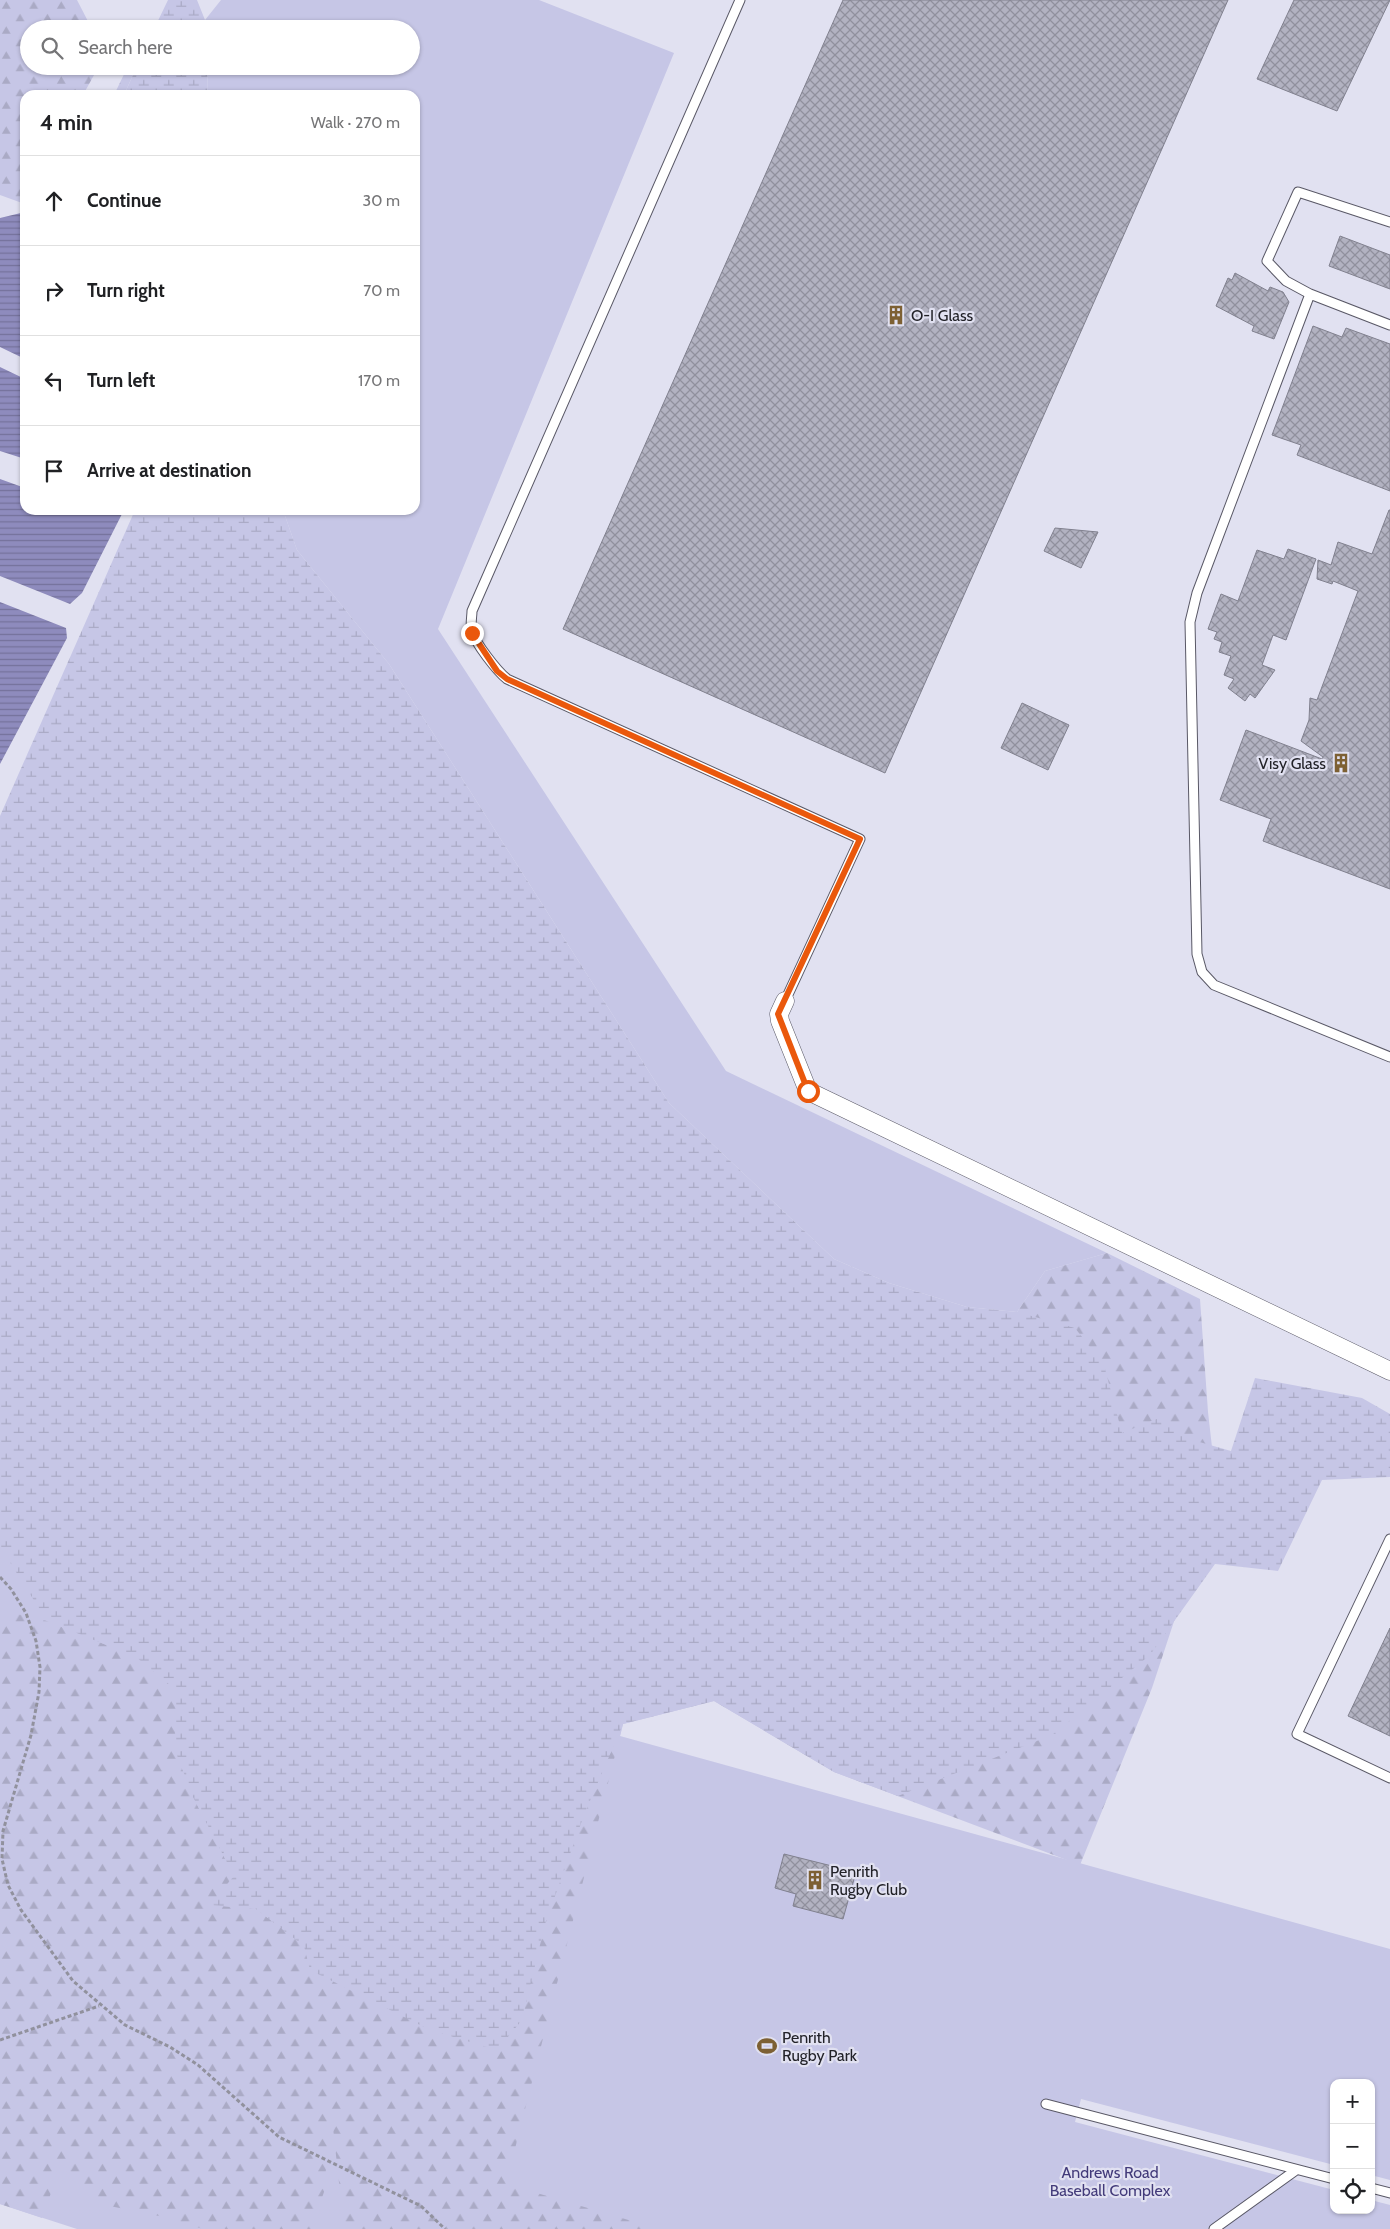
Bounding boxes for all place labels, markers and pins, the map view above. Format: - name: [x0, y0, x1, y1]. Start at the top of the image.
- building icon: O-I Glass: [885, 304, 907, 326]
- place label: O-I Glass: [911, 306, 974, 325]
- building icon: Visy Glass: [1330, 752, 1352, 774]
- place label: Visy Glass: [1258, 754, 1326, 773]
- place label: Penrith Rugby Club: [830, 1862, 907, 1899]
- building icon: Penrith Rugby Club: [804, 1869, 826, 1891]
- place label: Penrith Rugby Park: [782, 2028, 858, 2065]
- sports icon: Penrith Rugby Park: [756, 2035, 778, 2057]

